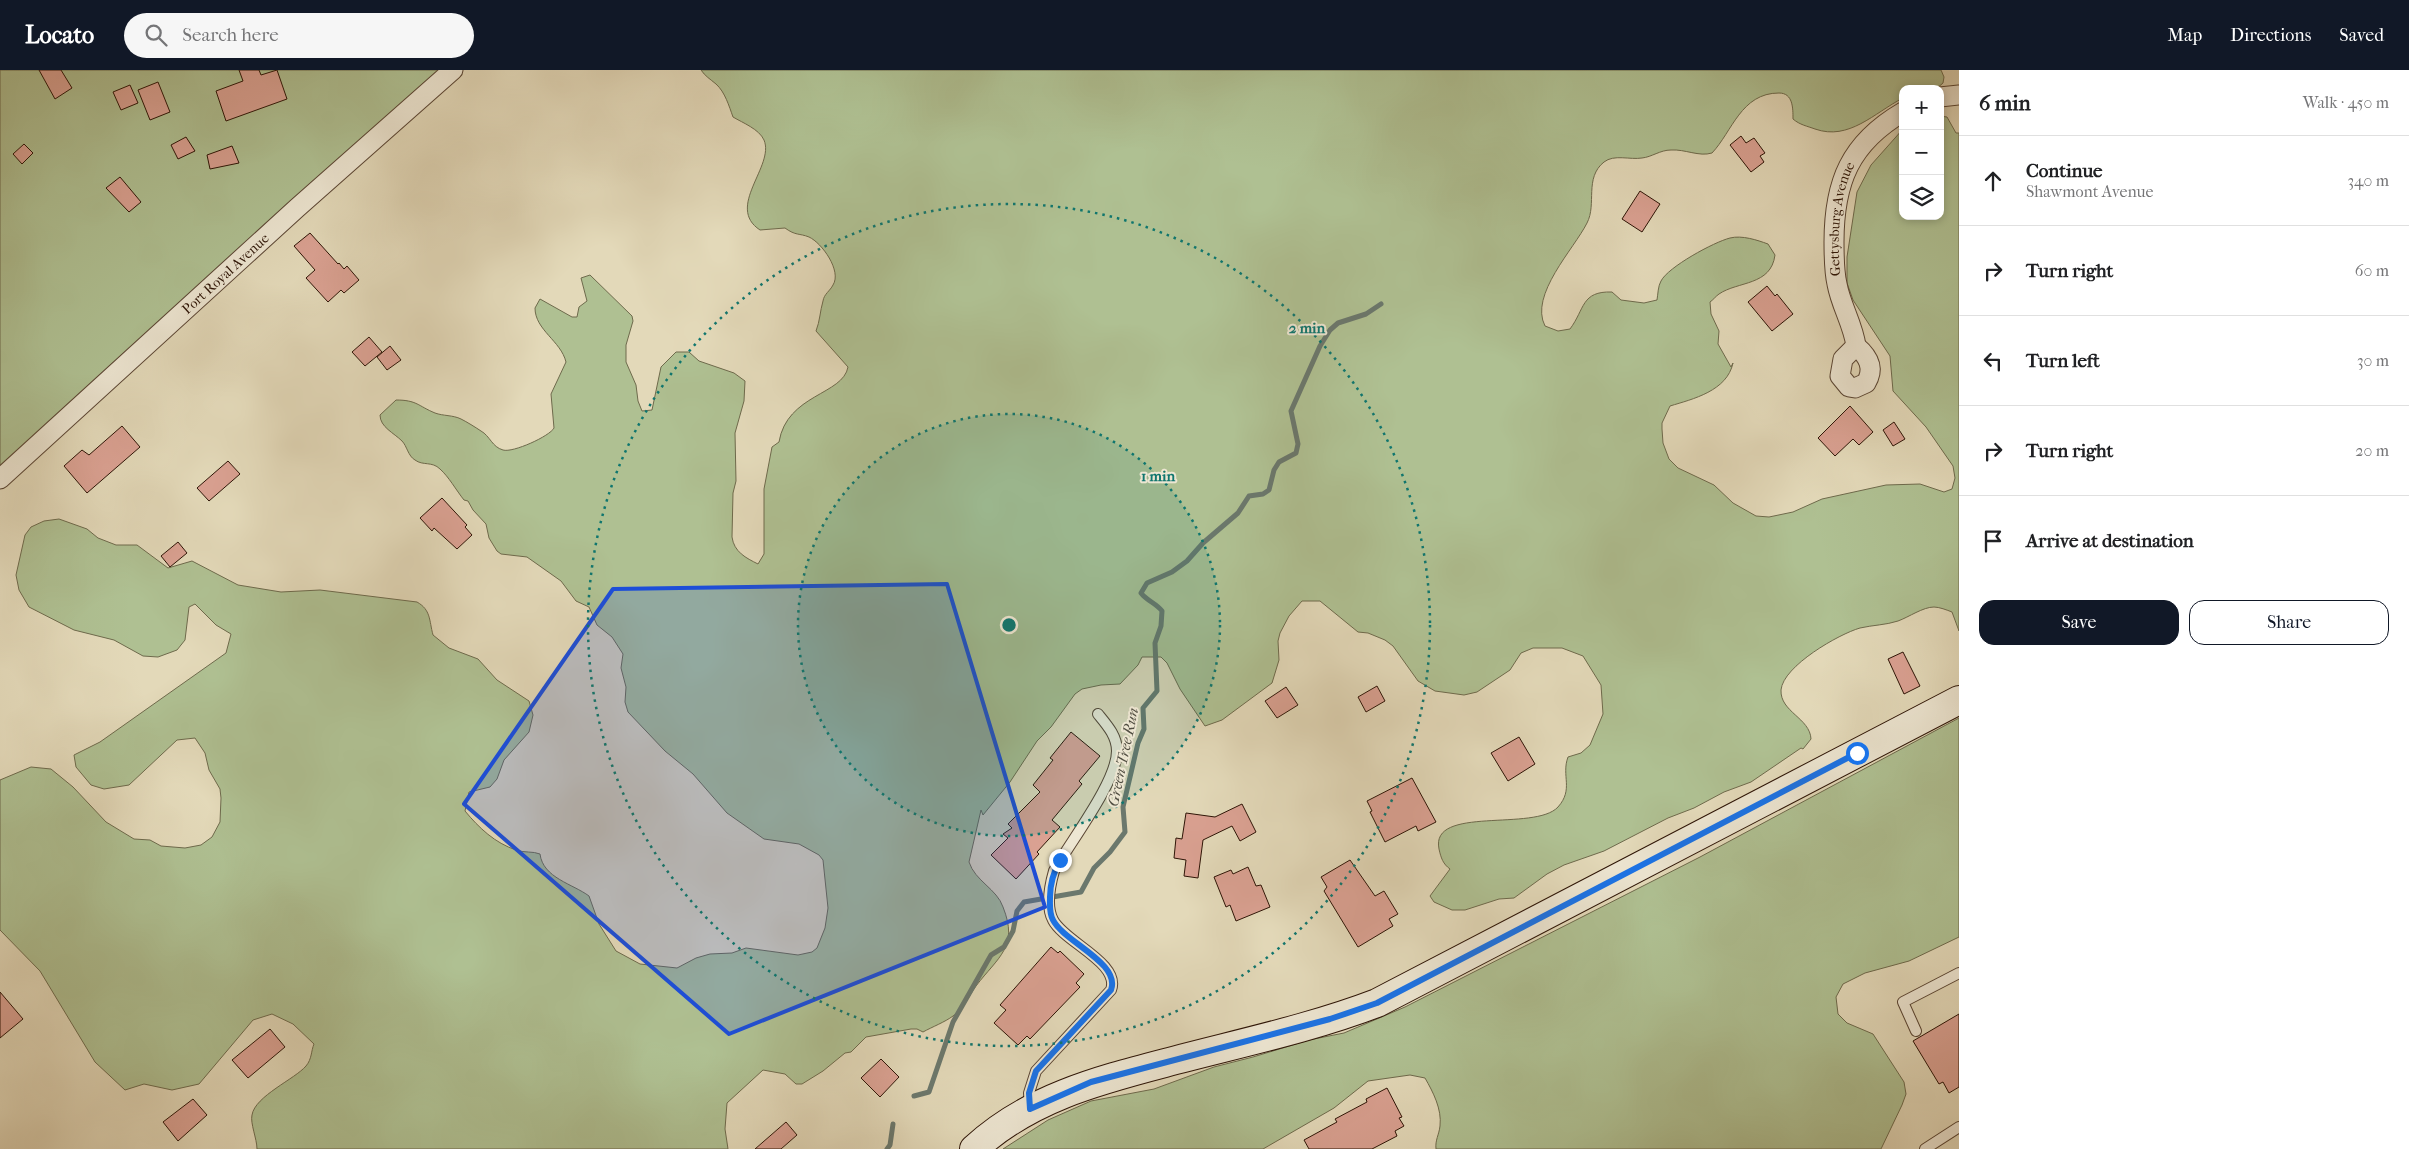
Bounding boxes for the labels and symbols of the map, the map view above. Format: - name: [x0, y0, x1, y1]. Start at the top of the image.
- street label: Gettysburg Avenue: [1826, 159, 1859, 277]
- street label: Port Royal Avenue: [179, 230, 273, 318]
- text: 2 min: [1289, 319, 1326, 337]
- text: 1 min: [1141, 467, 1175, 485]
- centre of rings: [1000, 616, 1018, 634]
- water label: Green Tree Run: [1104, 706, 1142, 808]
- route start: [1846, 742, 1869, 765]
- route end: [1049, 849, 1072, 872]

